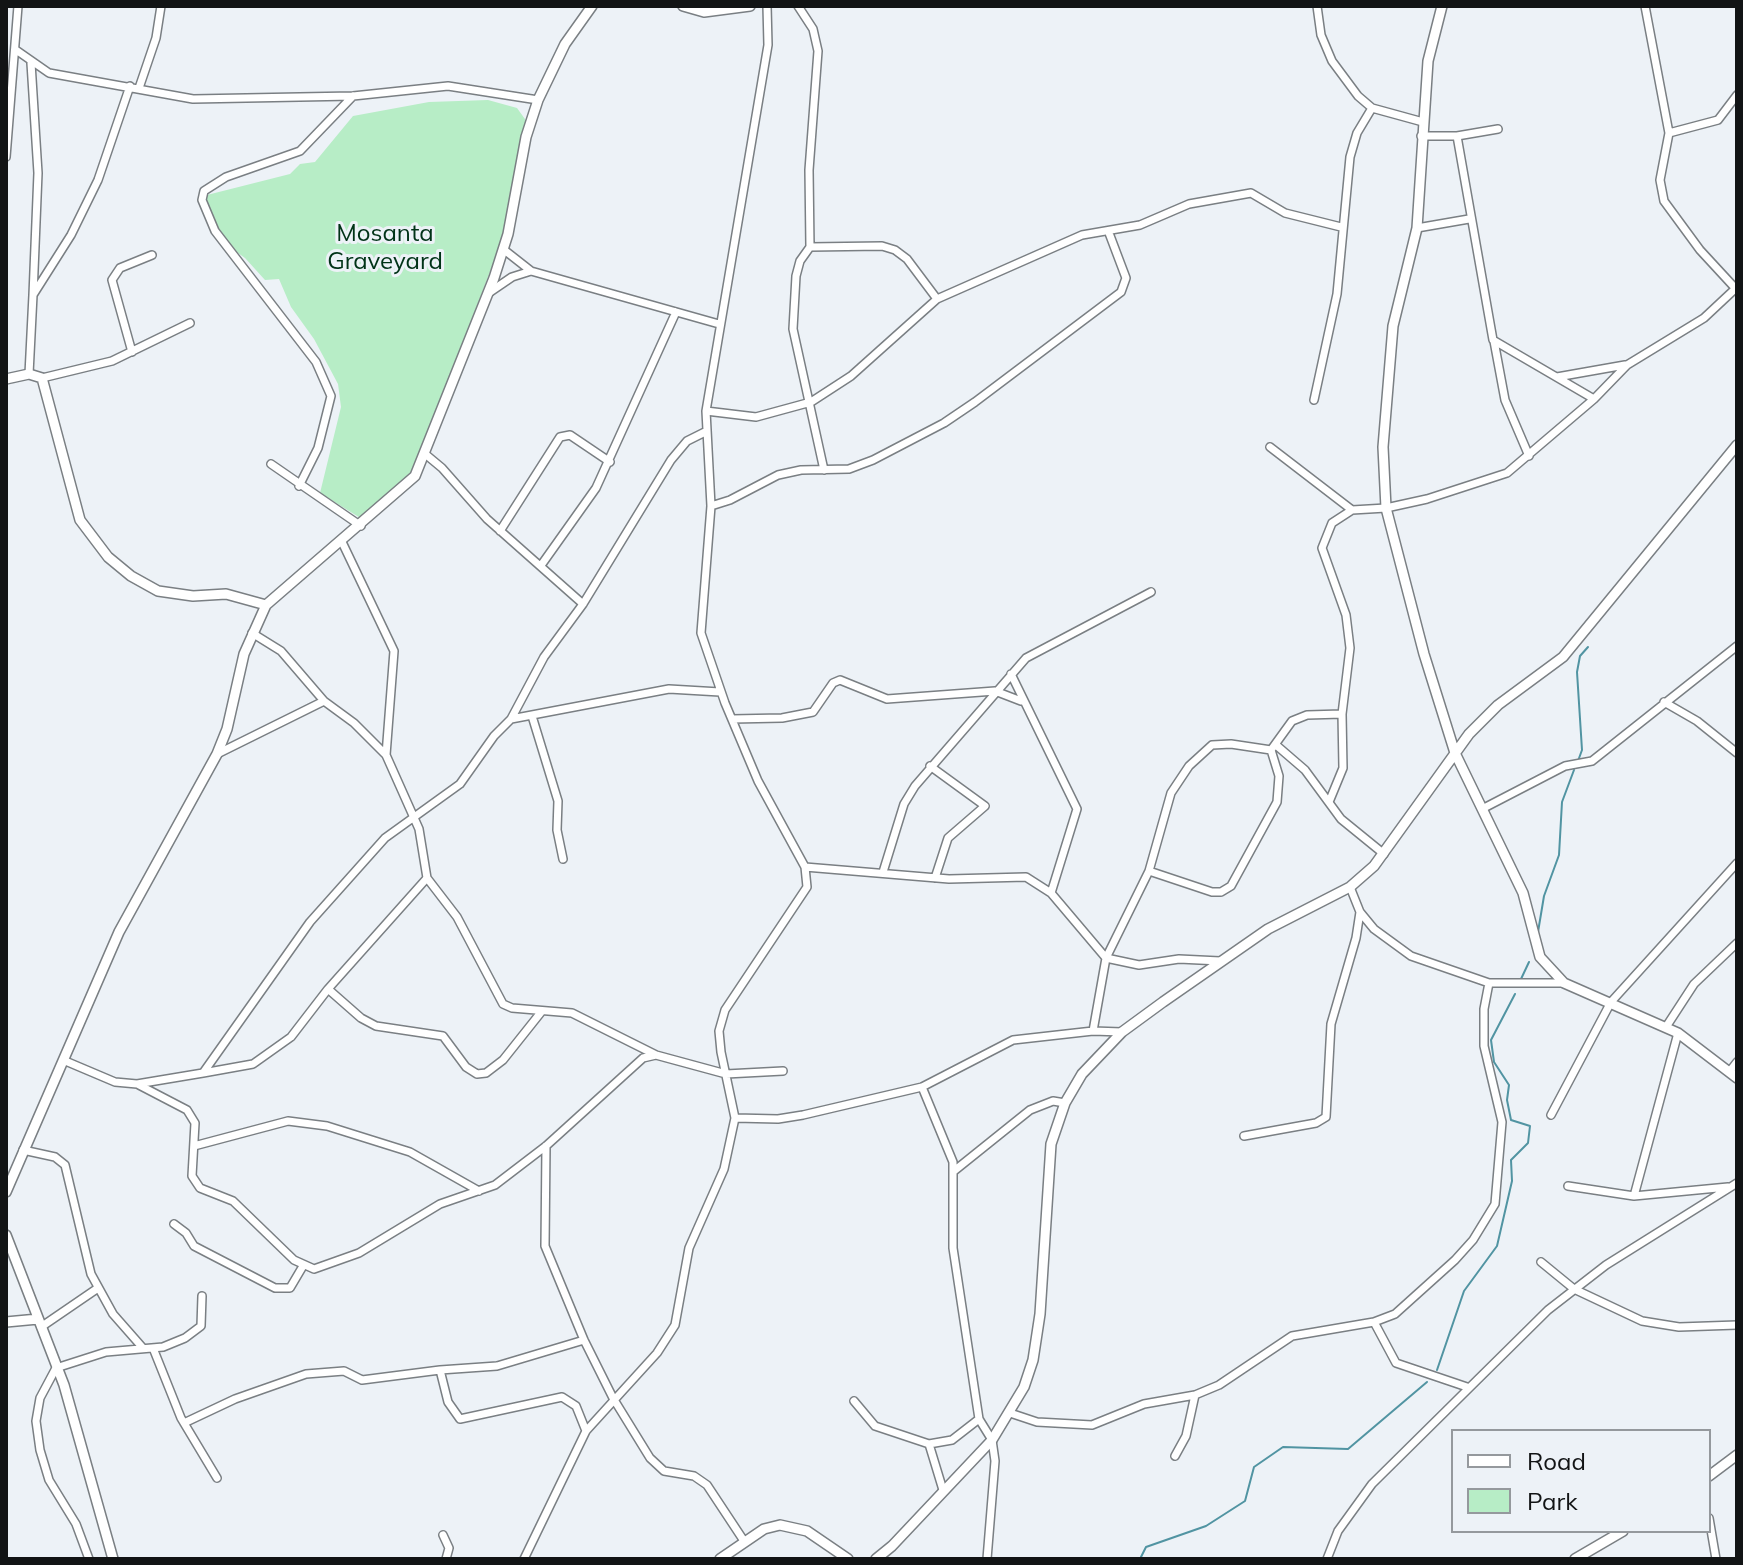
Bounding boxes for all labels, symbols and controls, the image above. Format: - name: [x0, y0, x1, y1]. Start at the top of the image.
- park label: Mosanta Graveyard: [327, 220, 443, 276]
- legend: [1451, 1429, 1711, 1533]
- text: Road: [1527, 1446, 1586, 1476]
- text: Park: [1527, 1486, 1578, 1516]

